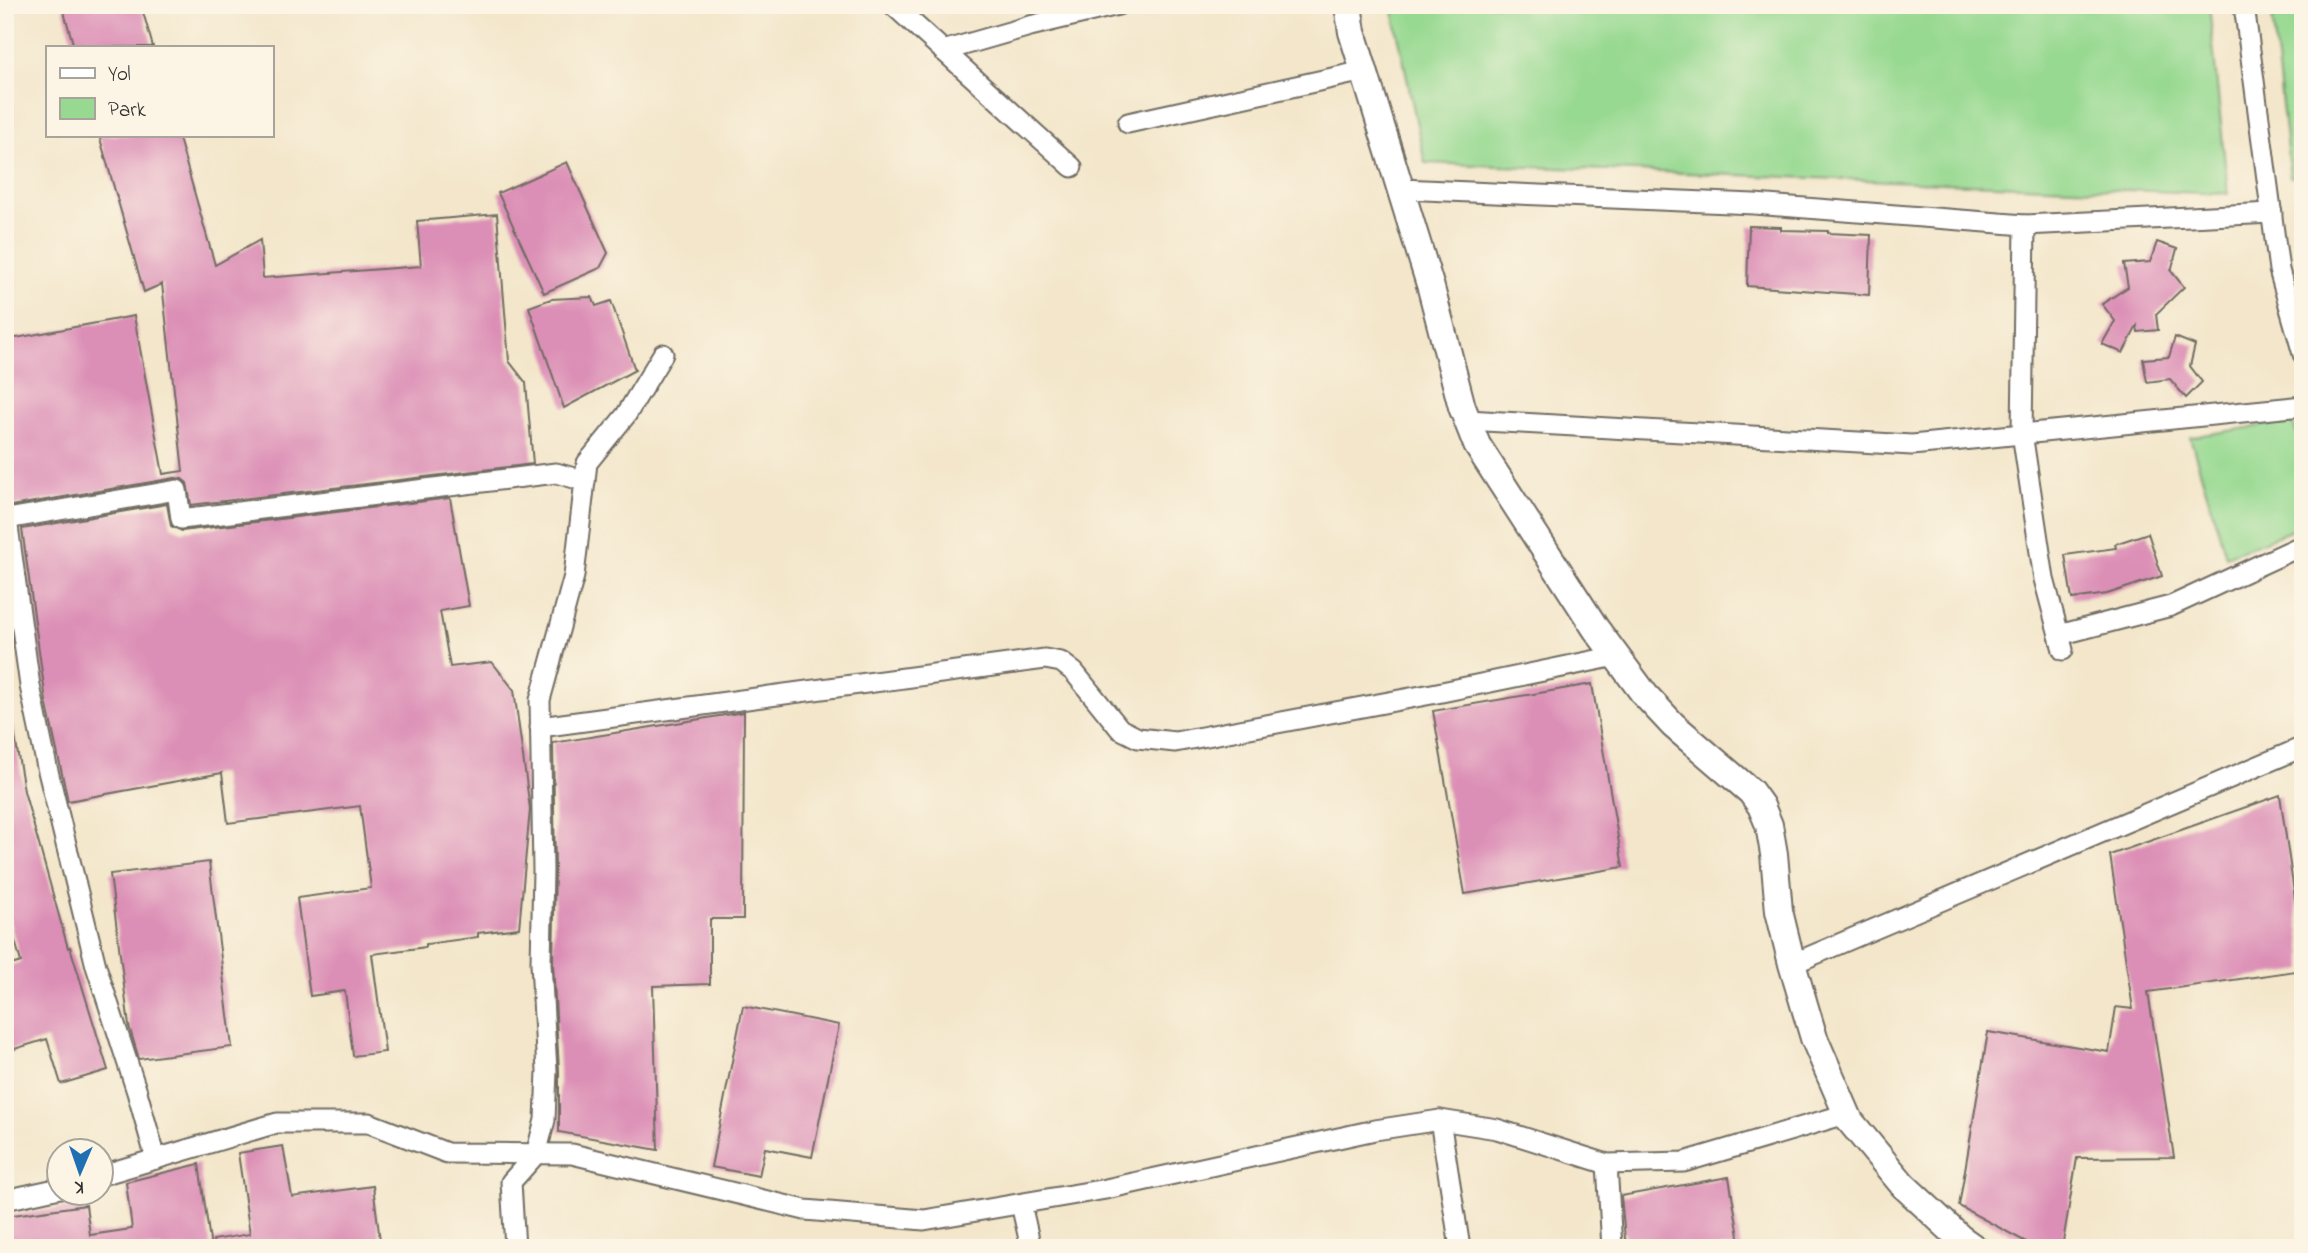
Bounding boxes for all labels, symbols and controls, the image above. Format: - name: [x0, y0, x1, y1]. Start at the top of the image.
- legend: [46, 46, 273, 136]
- text: Yol: [108, 60, 131, 90]
- text: Park: [108, 96, 147, 126]
- north arrow: [46, 1138, 116, 1208]
- text: K: [74, 1173, 85, 1200]

